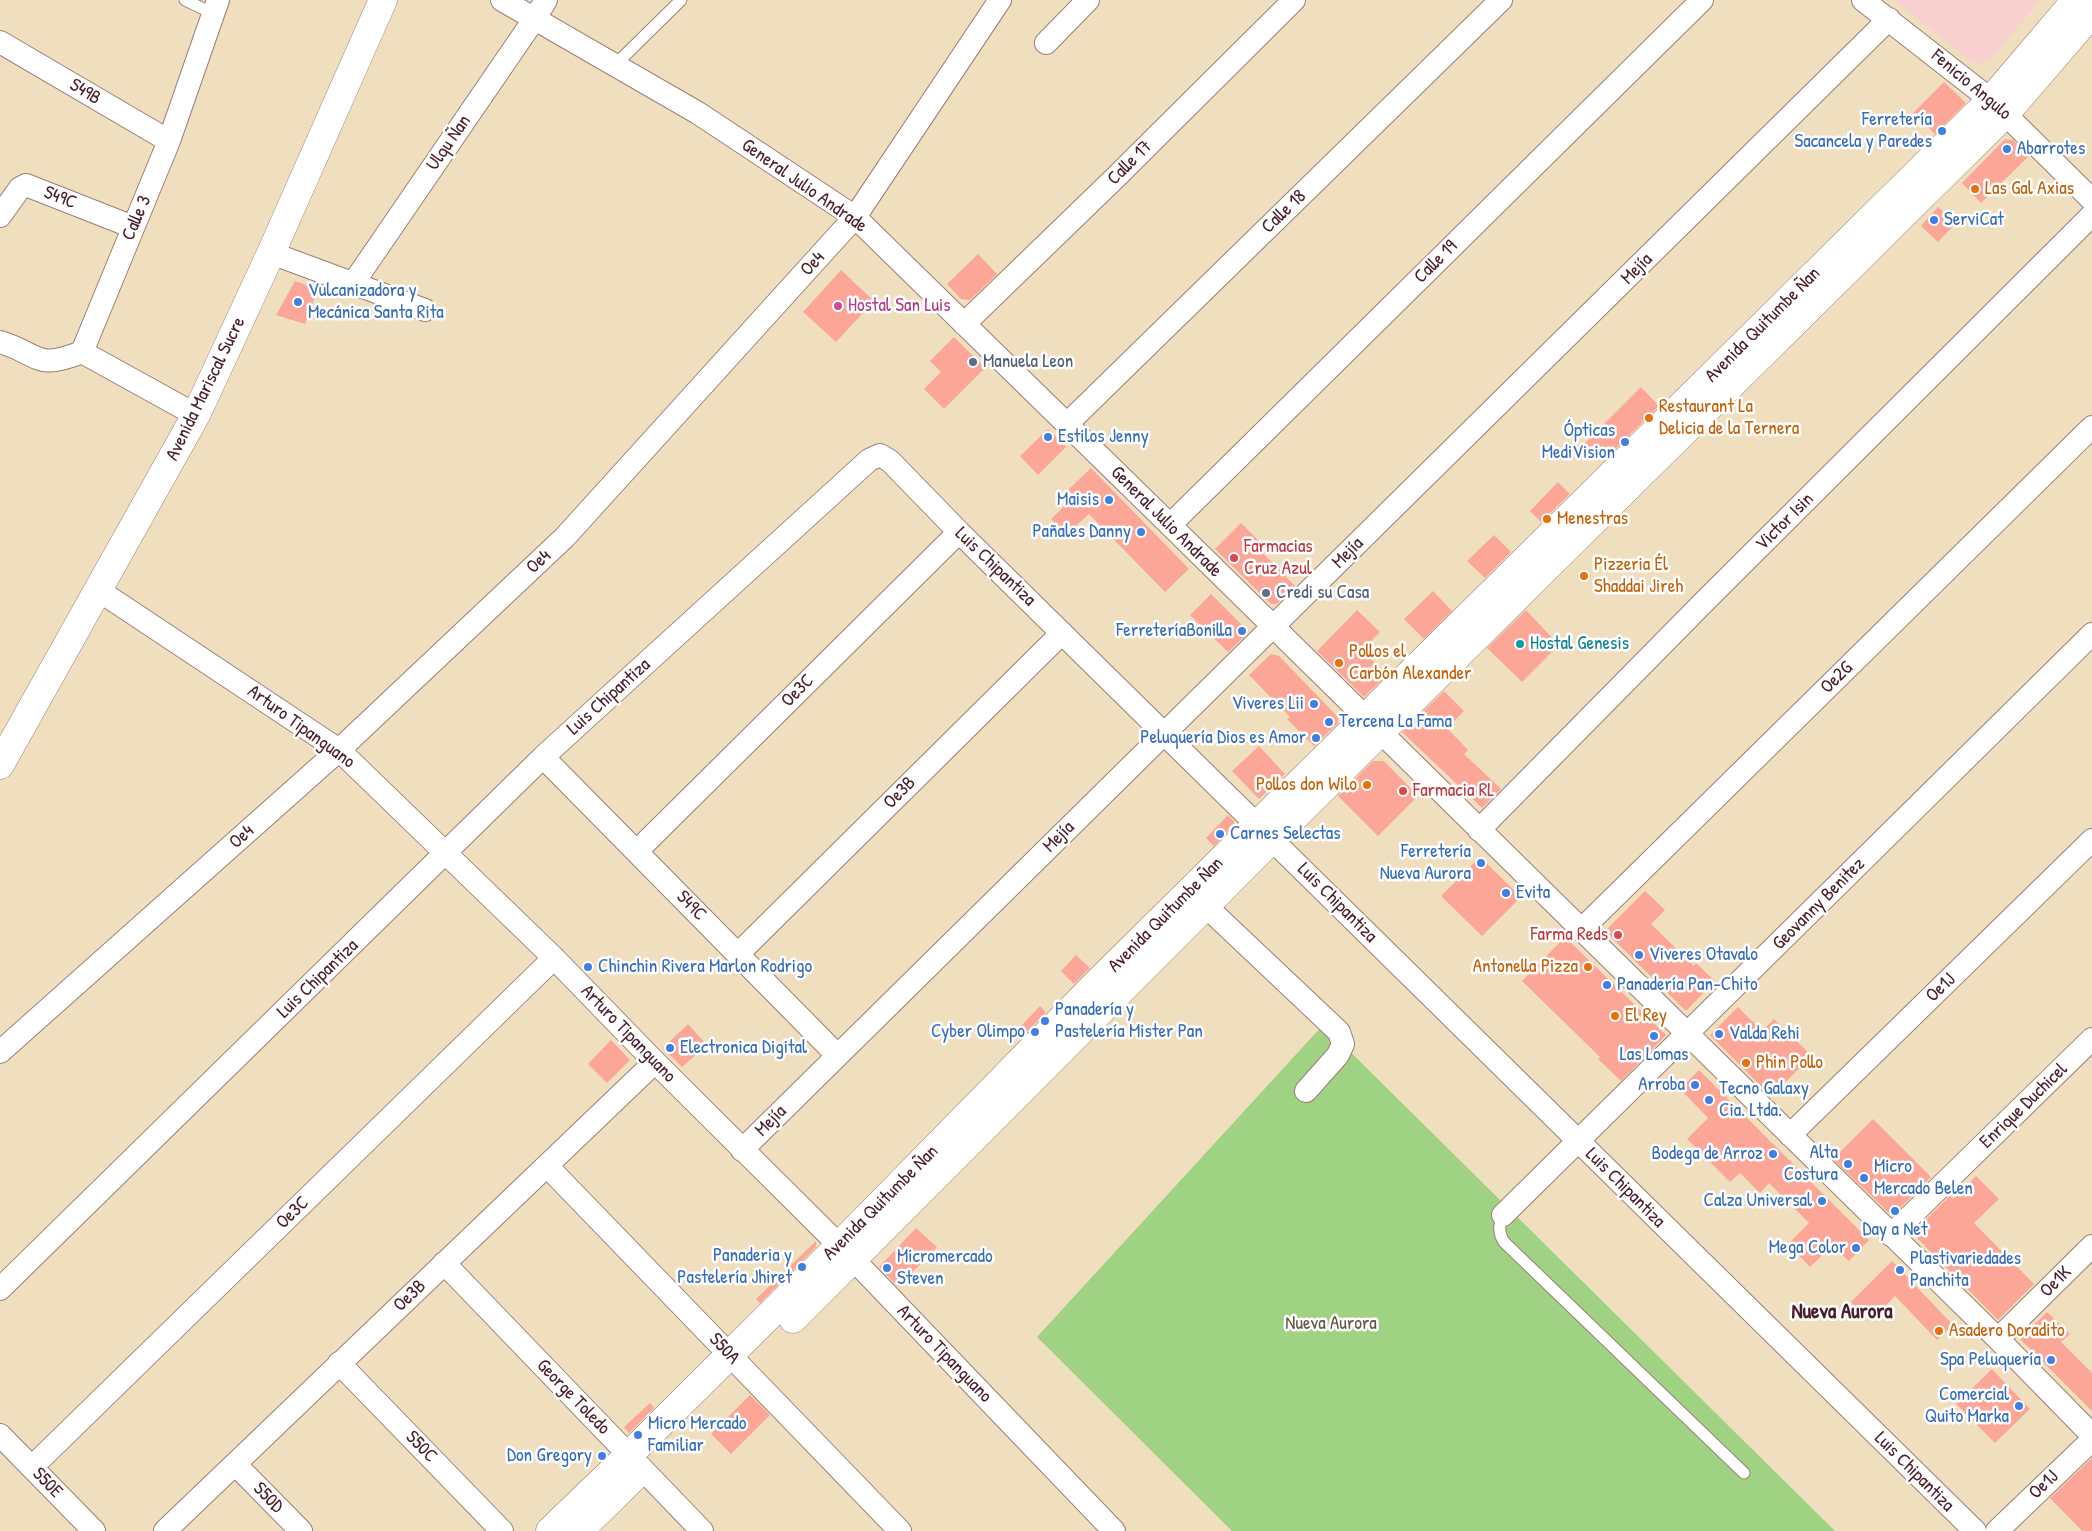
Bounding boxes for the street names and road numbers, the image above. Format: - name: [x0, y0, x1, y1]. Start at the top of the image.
- street label: Fenicio Angulo: [1926, 45, 2016, 125]
- street label: S49B: [65, 74, 105, 110]
- street label: Ulqu Ñan: [422, 111, 476, 175]
- street label: General Julio Andrade: [737, 134, 871, 238]
- street label: Calle 17: [1103, 136, 1157, 190]
- street label: S49C: [40, 181, 80, 215]
- street label: Calle 18: [1257, 185, 1311, 239]
- street label: Calle 3: [117, 192, 157, 244]
- street label: Calle 19: [1410, 236, 1462, 288]
- street label: Oe4: [796, 247, 830, 281]
- street label: Mejía: [1617, 249, 1657, 289]
- street label: Avenida Quitumbe Ñan: [1701, 263, 1825, 387]
- street label: Avenida Mariscal Sucre: [161, 313, 251, 465]
- street label: General Julio Andrade: [1106, 462, 1226, 582]
- street label: Victor Isin: [1751, 488, 1819, 556]
- street label: Luis Chipantiza: [950, 523, 1040, 611]
- street label: Mejía: [1328, 533, 1368, 573]
- street label: Oe4: [522, 545, 556, 579]
- street label: Luis Chipantiza: [563, 654, 655, 740]
- street label: Oe2G: [1816, 657, 1858, 699]
- street label: Oe3C: [777, 670, 819, 712]
- street label: Arturo Tipanguano: [243, 680, 359, 774]
- street label: Oe3B: [879, 772, 921, 814]
- street label: Mejía: [1039, 817, 1079, 857]
- street label: Oe4: [225, 820, 259, 854]
- street label: Avenida Quitumbe Ñan: [1104, 853, 1228, 977]
- street label: Geovanny Benitez: [1768, 853, 1870, 955]
- street label: Luis Chipantiza: [1292, 858, 1382, 948]
- street label: S49C: [671, 886, 711, 926]
- street label: Luis Chipantiza: [273, 935, 363, 1023]
- street label: Oe1J: [1922, 969, 1960, 1007]
- street label: Arturo Tipanguano: [576, 980, 680, 1088]
- street label: Enrique Duchicel: [1975, 1059, 2073, 1153]
- street label: Mejía: [751, 1101, 791, 1141]
- street label: Avenida Quitumbe Ñan: [819, 1141, 943, 1265]
- street label: Luis Chipantiza: [1580, 1143, 1670, 1233]
- street label: Oe3C: [272, 1192, 314, 1234]
- street label: Oe1K: [2036, 1262, 2076, 1302]
- street label: Oe3B: [389, 1275, 431, 1317]
- street label: Arturo Tipanguano: [892, 1300, 996, 1408]
- street label: S50A: [704, 1329, 744, 1369]
- street label: George Toledo: [531, 1354, 615, 1440]
- street label: S50C: [400, 1426, 442, 1468]
- street label: Luis Chipantiza: [1869, 1427, 1959, 1517]
- street label: S50E: [27, 1463, 67, 1503]
- street label: Oe1J: [2025, 1466, 2063, 1504]
- street label: S50D: [248, 1478, 288, 1518]

